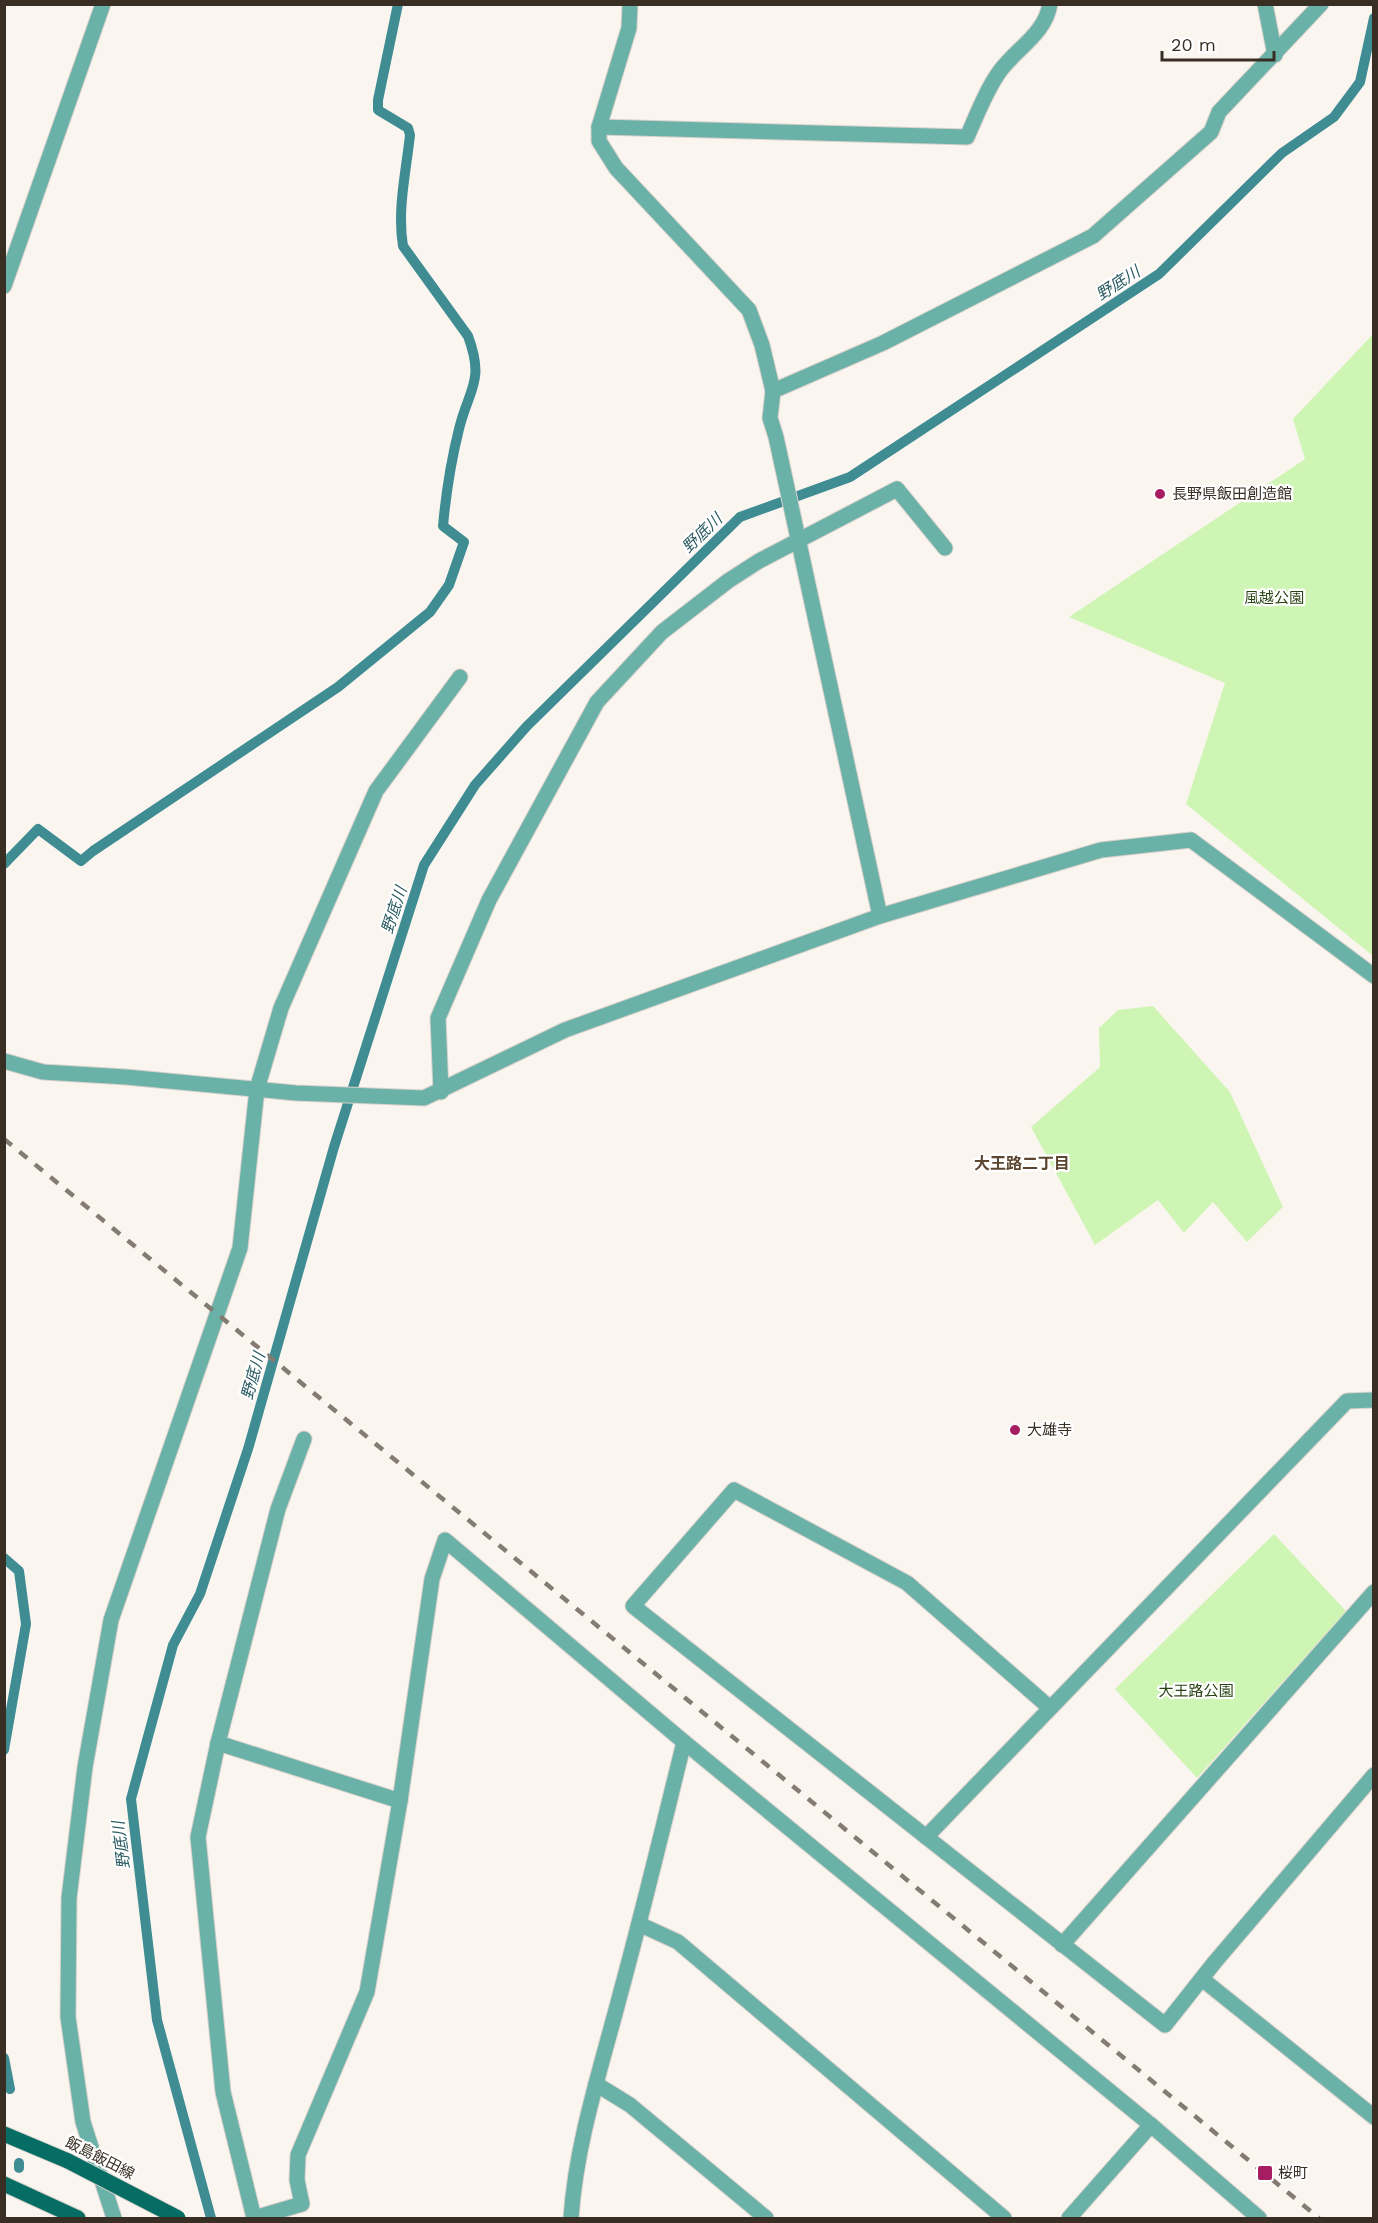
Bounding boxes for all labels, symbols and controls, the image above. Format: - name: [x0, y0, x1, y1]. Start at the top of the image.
- scale bar: [1162, 24, 1274, 62]
- text: 20 m: [1171, 34, 1216, 55]
- water label: 野底川: [1093, 261, 1145, 304]
- place label: 長野県飯田創造館: [1172, 485, 1292, 503]
- marker: 長野県飯田創造館: [1153, 487, 1167, 501]
- water label: 野底川: [678, 508, 727, 557]
- park label: 風越公園: [1244, 589, 1304, 607]
- water label: 野底川: [378, 882, 411, 936]
- district label: 大王路二丁目: [974, 1154, 1070, 1173]
- water label: 野底川: [237, 1348, 269, 1402]
- place label: 大雄寺: [1027, 1421, 1072, 1439]
- marker: 大雄寺: [1008, 1423, 1022, 1437]
- park label: 大王路公園: [1158, 1682, 1234, 1700]
- water label: 野底川: [108, 1818, 133, 1870]
- street label: 飯島飯田線: [62, 2133, 138, 2183]
- marker: 桜町: [1256, 2164, 1274, 2182]
- place label: 桜町: [1278, 2164, 1308, 2182]

